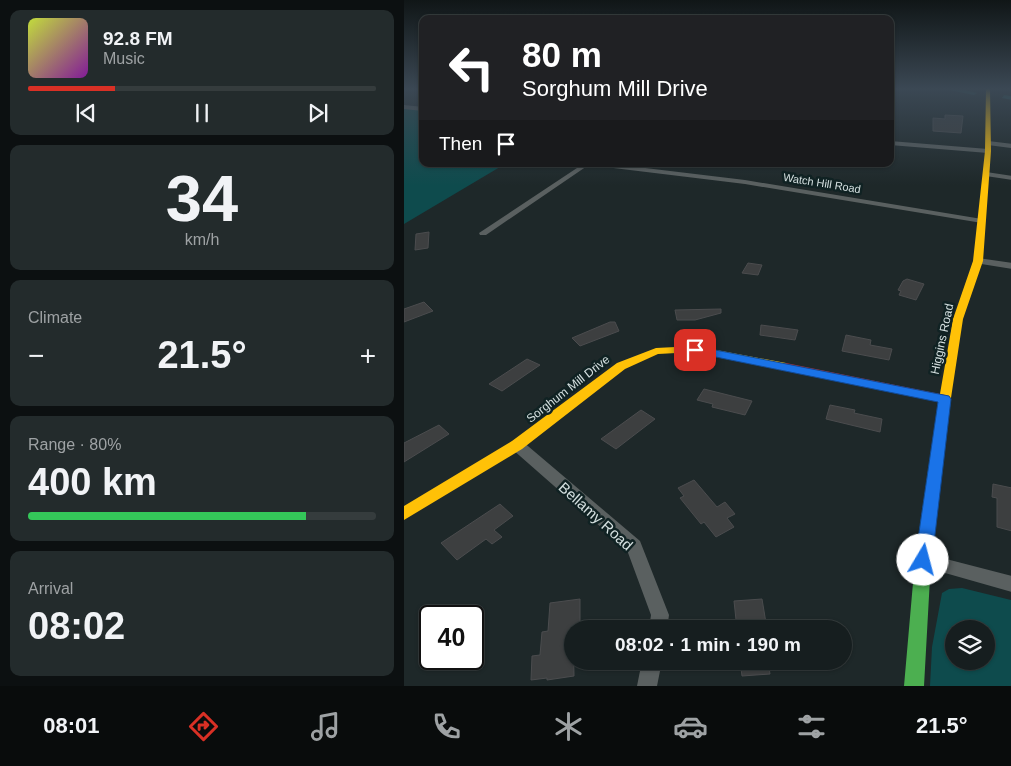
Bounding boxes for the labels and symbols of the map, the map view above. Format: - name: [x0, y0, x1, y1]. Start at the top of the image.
- street label: Watch Hill Road: [782, 171, 862, 195]
- street label: Higgins Road: [928, 302, 956, 376]
- pin: [674, 329, 716, 371]
- street label: Sorghum Mill Drive: [524, 352, 612, 426]
- street label: Bellamy Road: [556, 478, 636, 554]
- position arrow: [896, 533, 948, 585]
- speed limit sign: 40: [419, 605, 484, 670]

